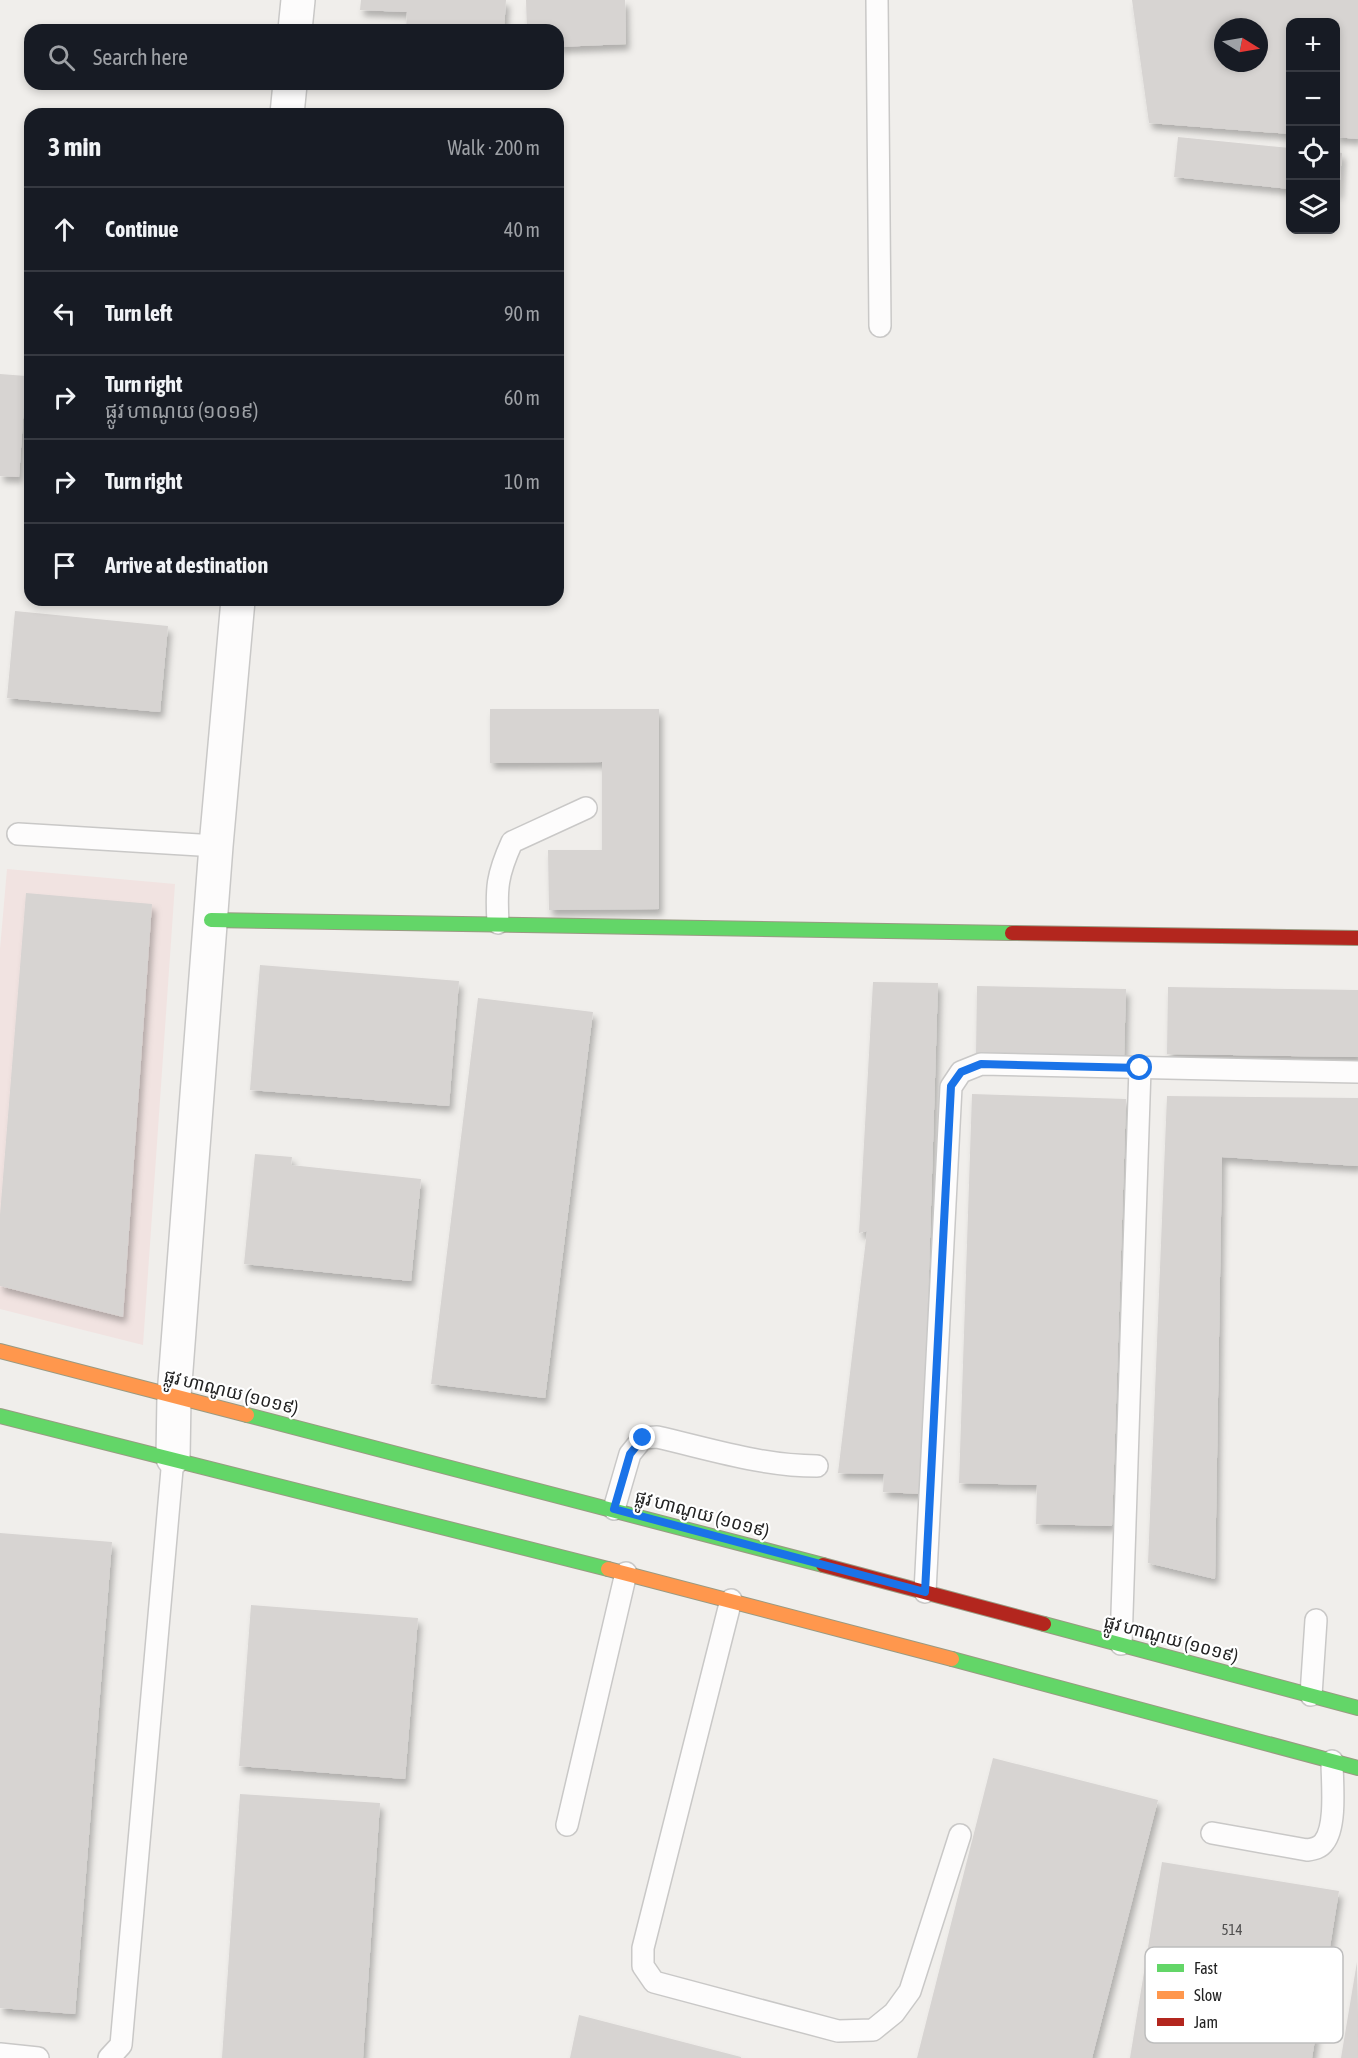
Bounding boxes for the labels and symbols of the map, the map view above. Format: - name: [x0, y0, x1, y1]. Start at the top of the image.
- north arrow: [1214, 18, 1268, 72]
- route start: [1126, 1054, 1152, 1080]
- street label: ផ្លូវ ហាណូយ (១០១៩): [160, 1365, 301, 1425]
- route end: [629, 1424, 655, 1450]
- street label: ផ្លូវ ហាណូយ (១០១៩): [631, 1486, 771, 1548]
- street label: ផ្លូវ ហាណូយ (១០១៩): [1100, 1611, 1240, 1673]
- house number: 514: [1221, 1921, 1243, 1938]
- legend: [1145, 1947, 1343, 2043]
- text: Fast: [1194, 1959, 1218, 1977]
- text: Slow: [1194, 1986, 1222, 2004]
- text: Jam: [1194, 2013, 1218, 2031]

